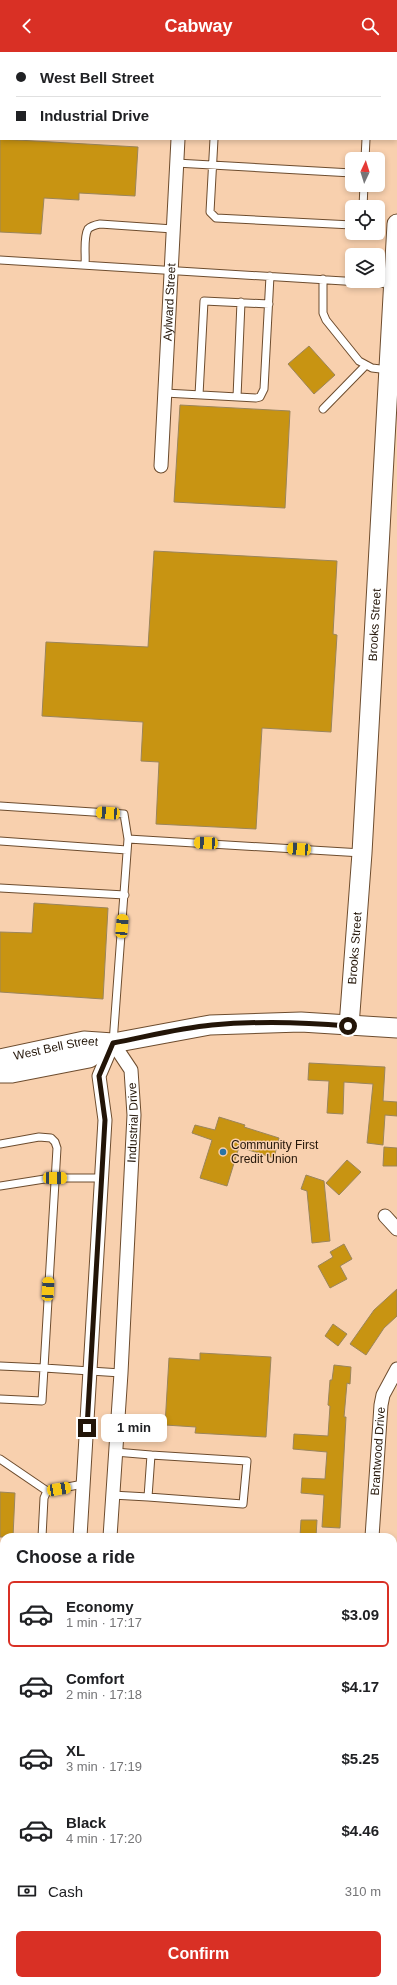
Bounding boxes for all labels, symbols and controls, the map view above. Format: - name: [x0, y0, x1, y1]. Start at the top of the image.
- icon: back: [16, 15, 38, 37]
- icon: search: [359, 15, 381, 37]
- text: Cabway: [164, 16, 233, 36]
- text: West Bell Street: [40, 69, 154, 86]
- text: Industrial Drive: [40, 107, 149, 124]
- north arrow: [345, 152, 385, 192]
- map controls: [345, 152, 385, 288]
- button: locate: [345, 200, 385, 240]
- button: layers: [345, 248, 385, 288]
- street label: Aylward Street: [161, 262, 179, 342]
- street label: Brooks Street: [366, 587, 384, 662]
- car: [96, 806, 120, 820]
- car: [194, 836, 218, 850]
- car: [287, 842, 311, 856]
- street label: Brooks Street: [345, 911, 365, 985]
- car: [115, 914, 129, 938]
- route start: [339, 1017, 357, 1035]
- street label: West Bell Street: [12, 1034, 99, 1063]
- street label: Industrial Drive: [125, 1082, 141, 1163]
- place label: Community First Credit Union: [231, 1138, 319, 1166]
- marker: Community First Credit Union: [218, 1147, 228, 1157]
- car: [43, 1172, 67, 1184]
- car: [41, 1277, 55, 1301]
- street label: Brantwood Drive: [368, 1406, 388, 1496]
- callout: 1 min: [101, 1414, 167, 1442]
- route end: [78, 1419, 96, 1437]
- text: 1 min: [117, 1420, 151, 1435]
- car: [46, 1481, 72, 1497]
- text: Choose a ride: [16, 1547, 135, 1567]
- icon: car: [18, 1596, 54, 1632]
- text: Economy: [66, 1598, 134, 1615]
- text: $3.09: [341, 1606, 379, 1623]
- text: 1 min · 17:17: [66, 1615, 142, 1630]
- icon: car: [18, 1668, 54, 1704]
- text: Comfort: [66, 1670, 124, 1687]
- text: $4.17: [341, 1678, 379, 1695]
- text: 2 min · 17:18: [66, 1687, 142, 1702]
- icon: car: [18, 1740, 54, 1776]
- text: XL: [66, 1742, 85, 1759]
- text: $5.25: [341, 1750, 379, 1767]
- text: 3 min · 17:19: [66, 1759, 142, 1774]
- icon: car: [18, 1812, 54, 1848]
- text: Black: [66, 1814, 106, 1831]
- text: $4.46: [341, 1822, 379, 1839]
- text: 4 min · 17:20: [66, 1831, 142, 1846]
- icon: cash: [16, 1880, 38, 1902]
- text: Cash: [48, 1883, 83, 1900]
- text: 310 m: [345, 1884, 381, 1899]
- button: Confirm: [16, 1931, 381, 1977]

